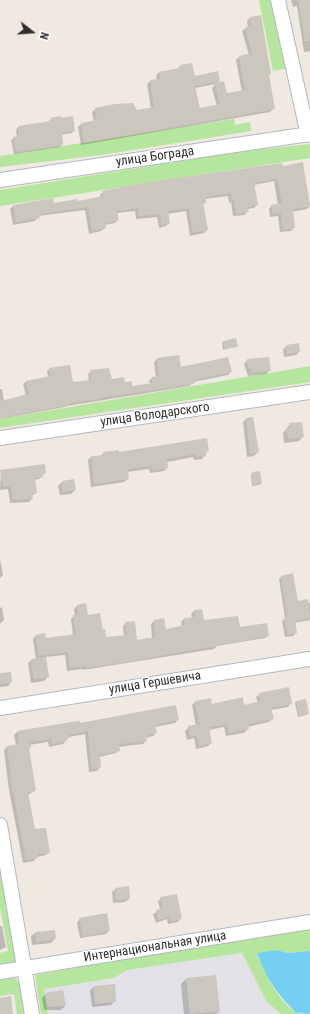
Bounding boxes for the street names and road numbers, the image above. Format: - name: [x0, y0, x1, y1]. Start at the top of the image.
- street label: улица Бограда: [115, 144, 195, 170]
- street label: улица Володарского: [99, 400, 211, 430]
- street label: улица Гершевича: [108, 668, 202, 698]
- street label: Интернациональная улица: [83, 928, 227, 966]

